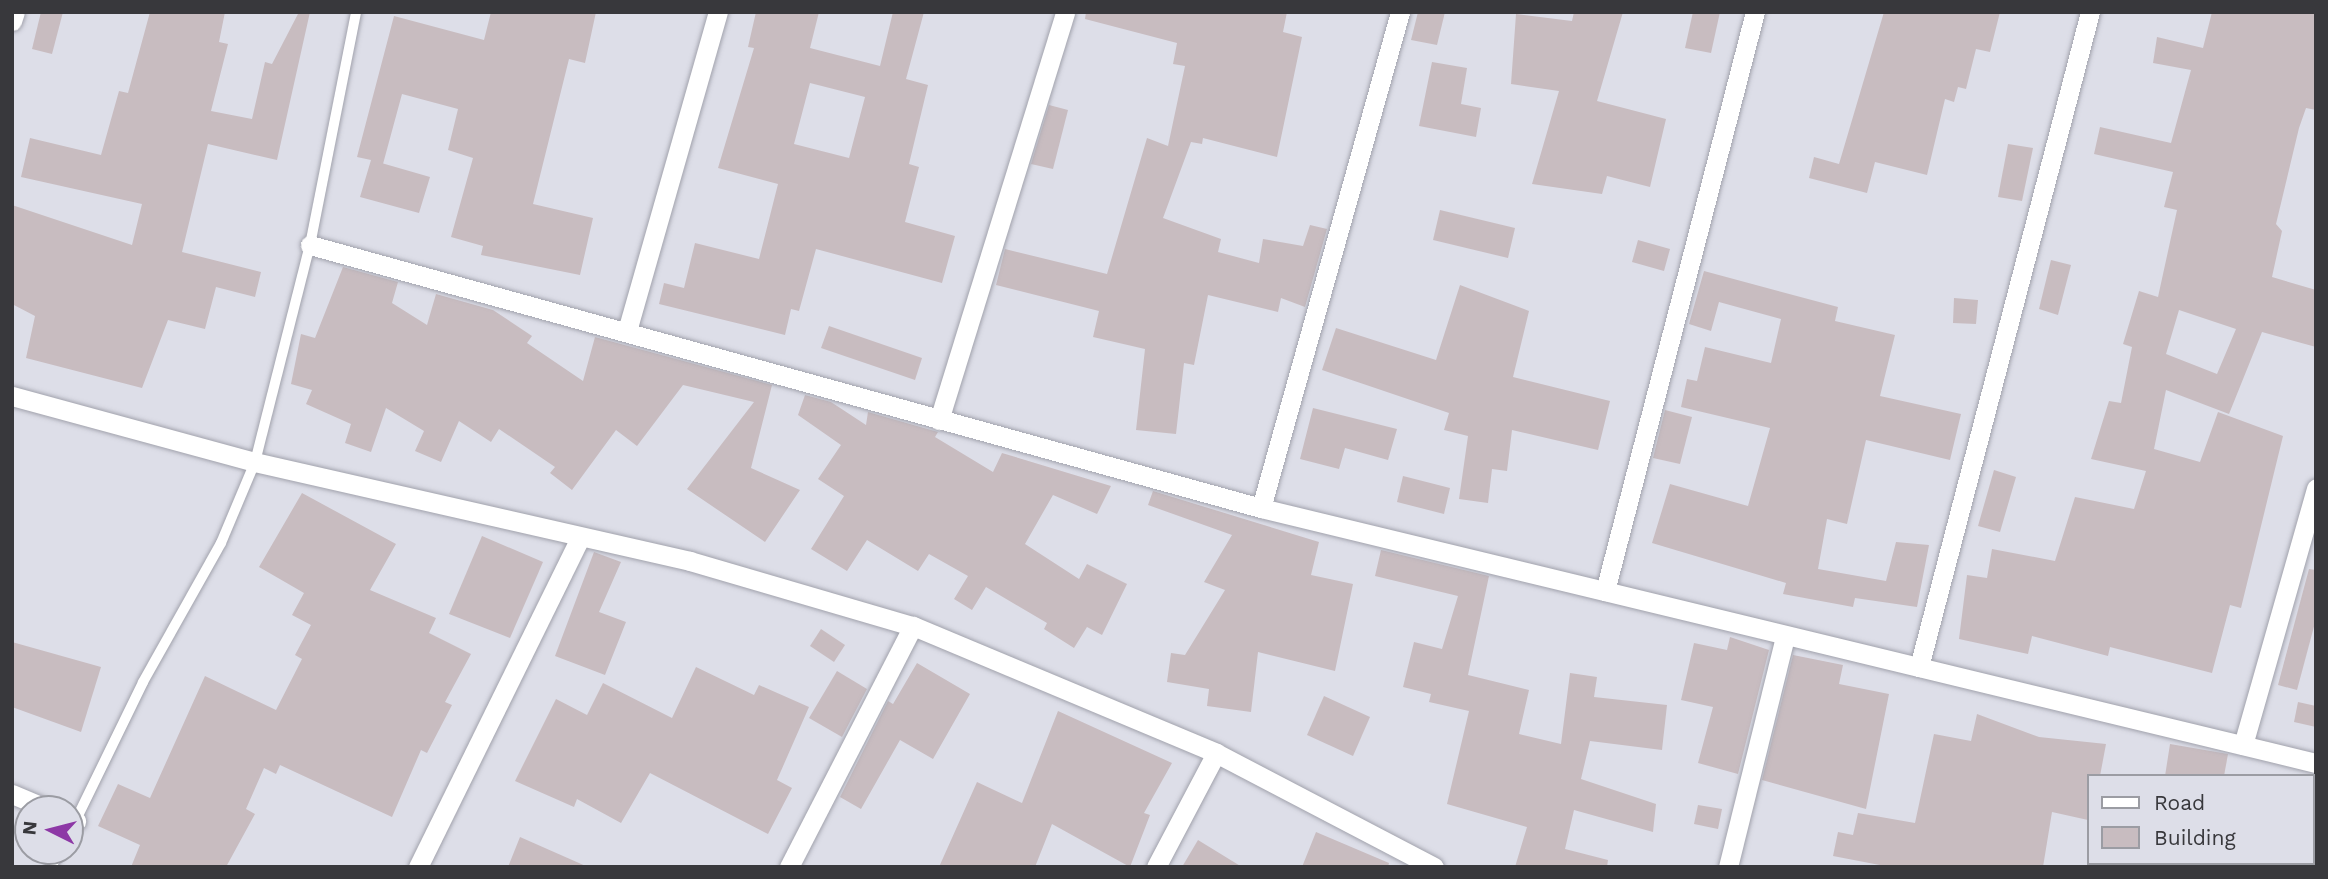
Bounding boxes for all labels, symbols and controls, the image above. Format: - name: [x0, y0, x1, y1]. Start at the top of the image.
- legend: [2086, 774, 2314, 865]
- text: Road: [2154, 790, 2205, 815]
- north arrow: [14, 795, 84, 865]
- text: N: [17, 820, 42, 836]
- text: Building: [2154, 825, 2236, 850]

